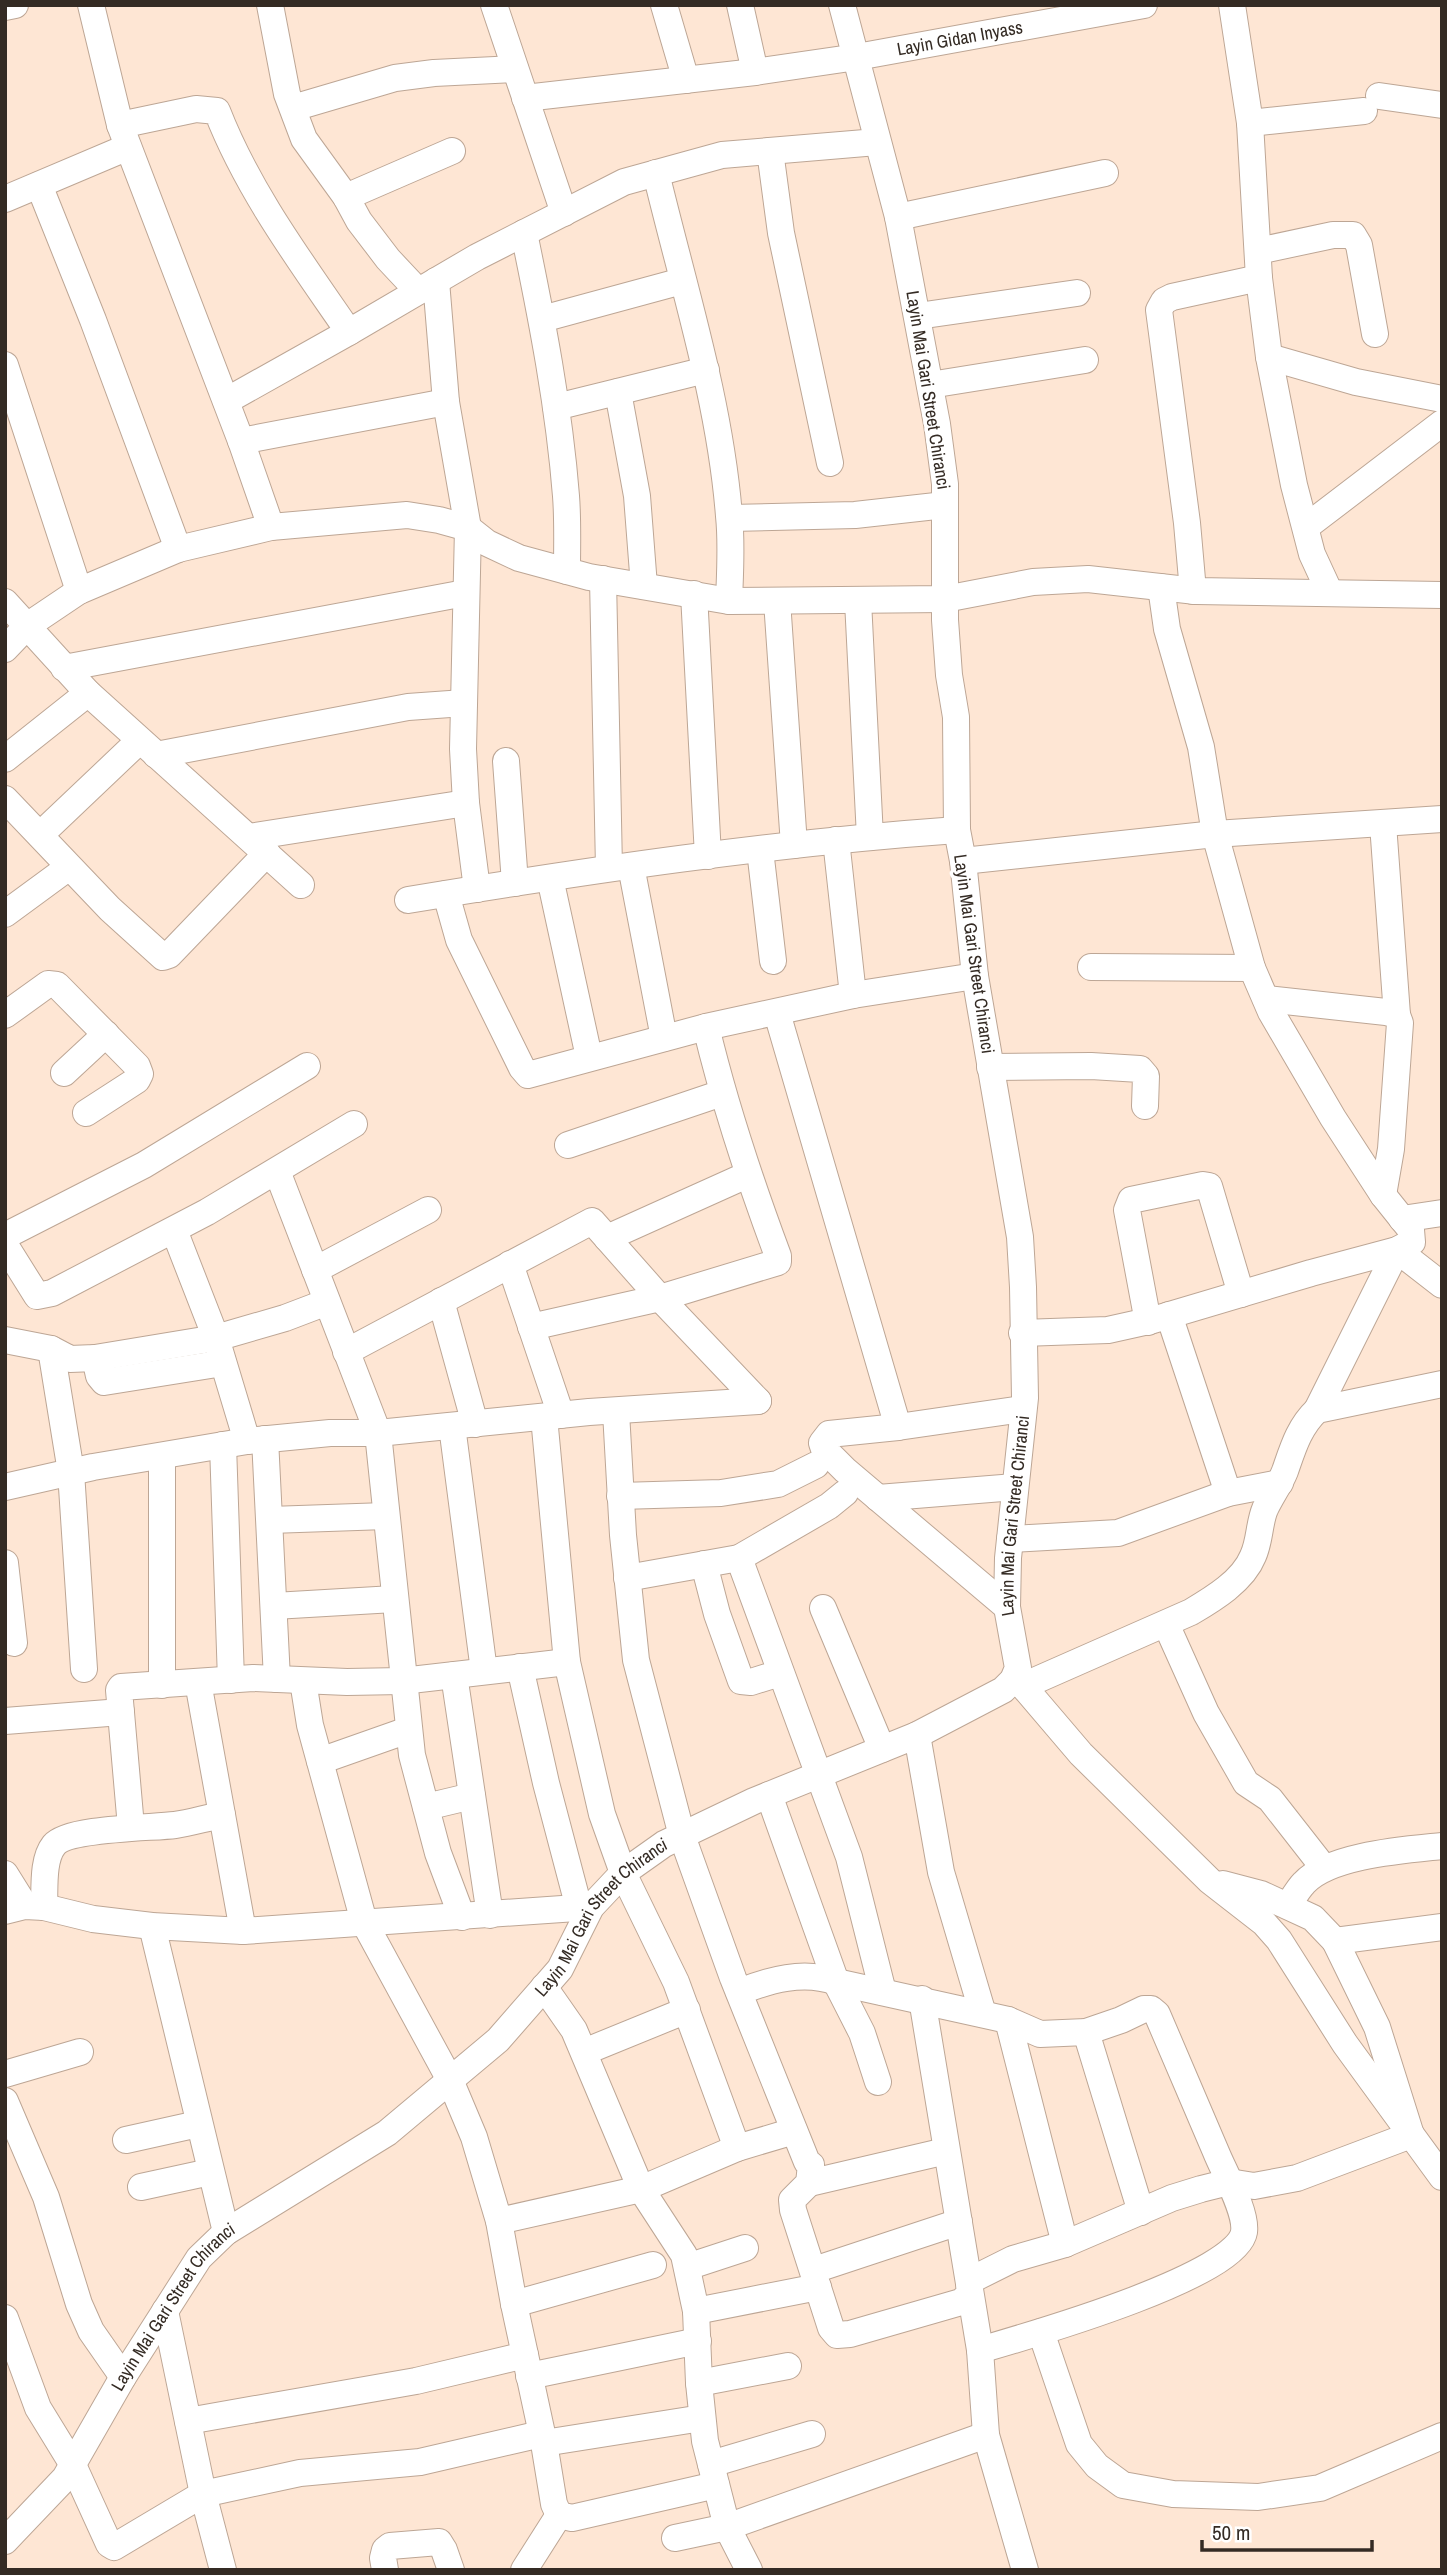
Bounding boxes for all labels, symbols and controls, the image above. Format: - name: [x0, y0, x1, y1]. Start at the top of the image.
- street label: Layin Gidan Inyass: [895, 14, 1025, 62]
- street label: Layin Mai Gari Street Chiranci: [900, 289, 957, 491]
- street label: Layin Mai Gari Street Chiranci: [948, 853, 1001, 1055]
- street label: Layin Mai Gari Street Chiranci: [994, 1414, 1035, 1618]
- street label: Layin Mai Gari Street Chiranci: [529, 1831, 671, 2002]
- street label: Layin Mai Gari Street Chiranci: [105, 2216, 239, 2395]
- scale bar: [1202, 2508, 1372, 2552]
- text: 50 m: [1212, 2518, 1250, 2547]

